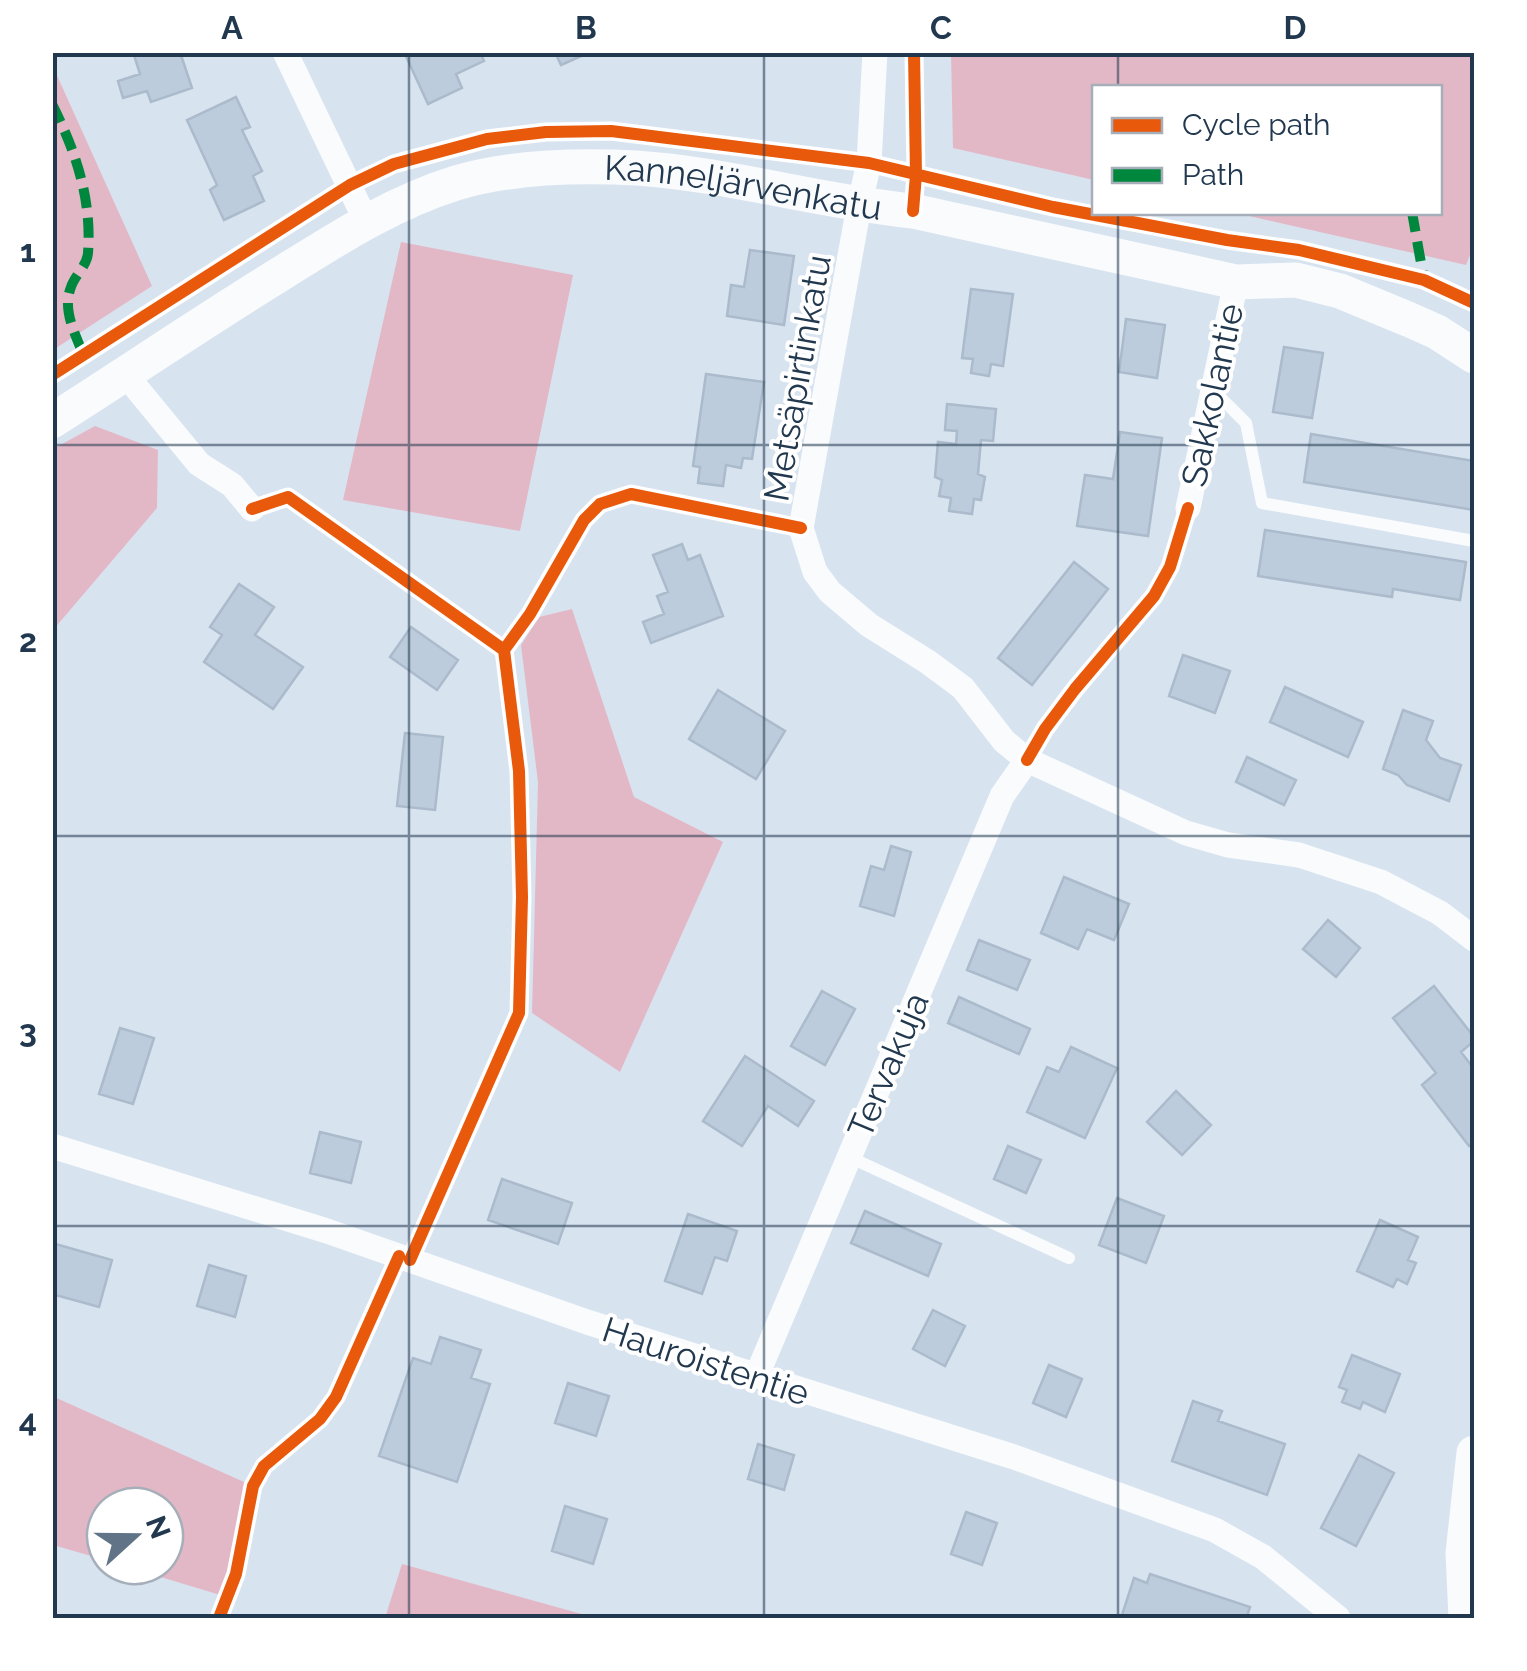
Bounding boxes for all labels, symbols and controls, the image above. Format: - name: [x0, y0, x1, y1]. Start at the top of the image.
- text: A: [221, 9, 243, 46]
- text: B: [575, 9, 597, 46]
- text: C: [930, 9, 952, 46]
- text: D: [1284, 9, 1306, 46]
- legend: [1092, 85, 1442, 215]
- text: Cycle path: [1182, 107, 1330, 142]
- street label: Kanneljärvenkatu: [604, 146, 885, 228]
- text: Path: [1182, 157, 1244, 192]
- text: 1: [20, 232, 36, 269]
- street label: Metsäpirtinkatu: [755, 251, 839, 505]
- street label: Sakkolantie: [1173, 300, 1251, 490]
- text: 2: [19, 622, 37, 659]
- street label: Tervakuja: [839, 986, 937, 1144]
- text: 3: [19, 1012, 37, 1049]
- street label: Hauroistentie: [598, 1308, 814, 1414]
- text: 4: [19, 1402, 37, 1439]
- north arrow: [85, 1486, 185, 1586]
- text: N: [139, 1511, 177, 1543]

